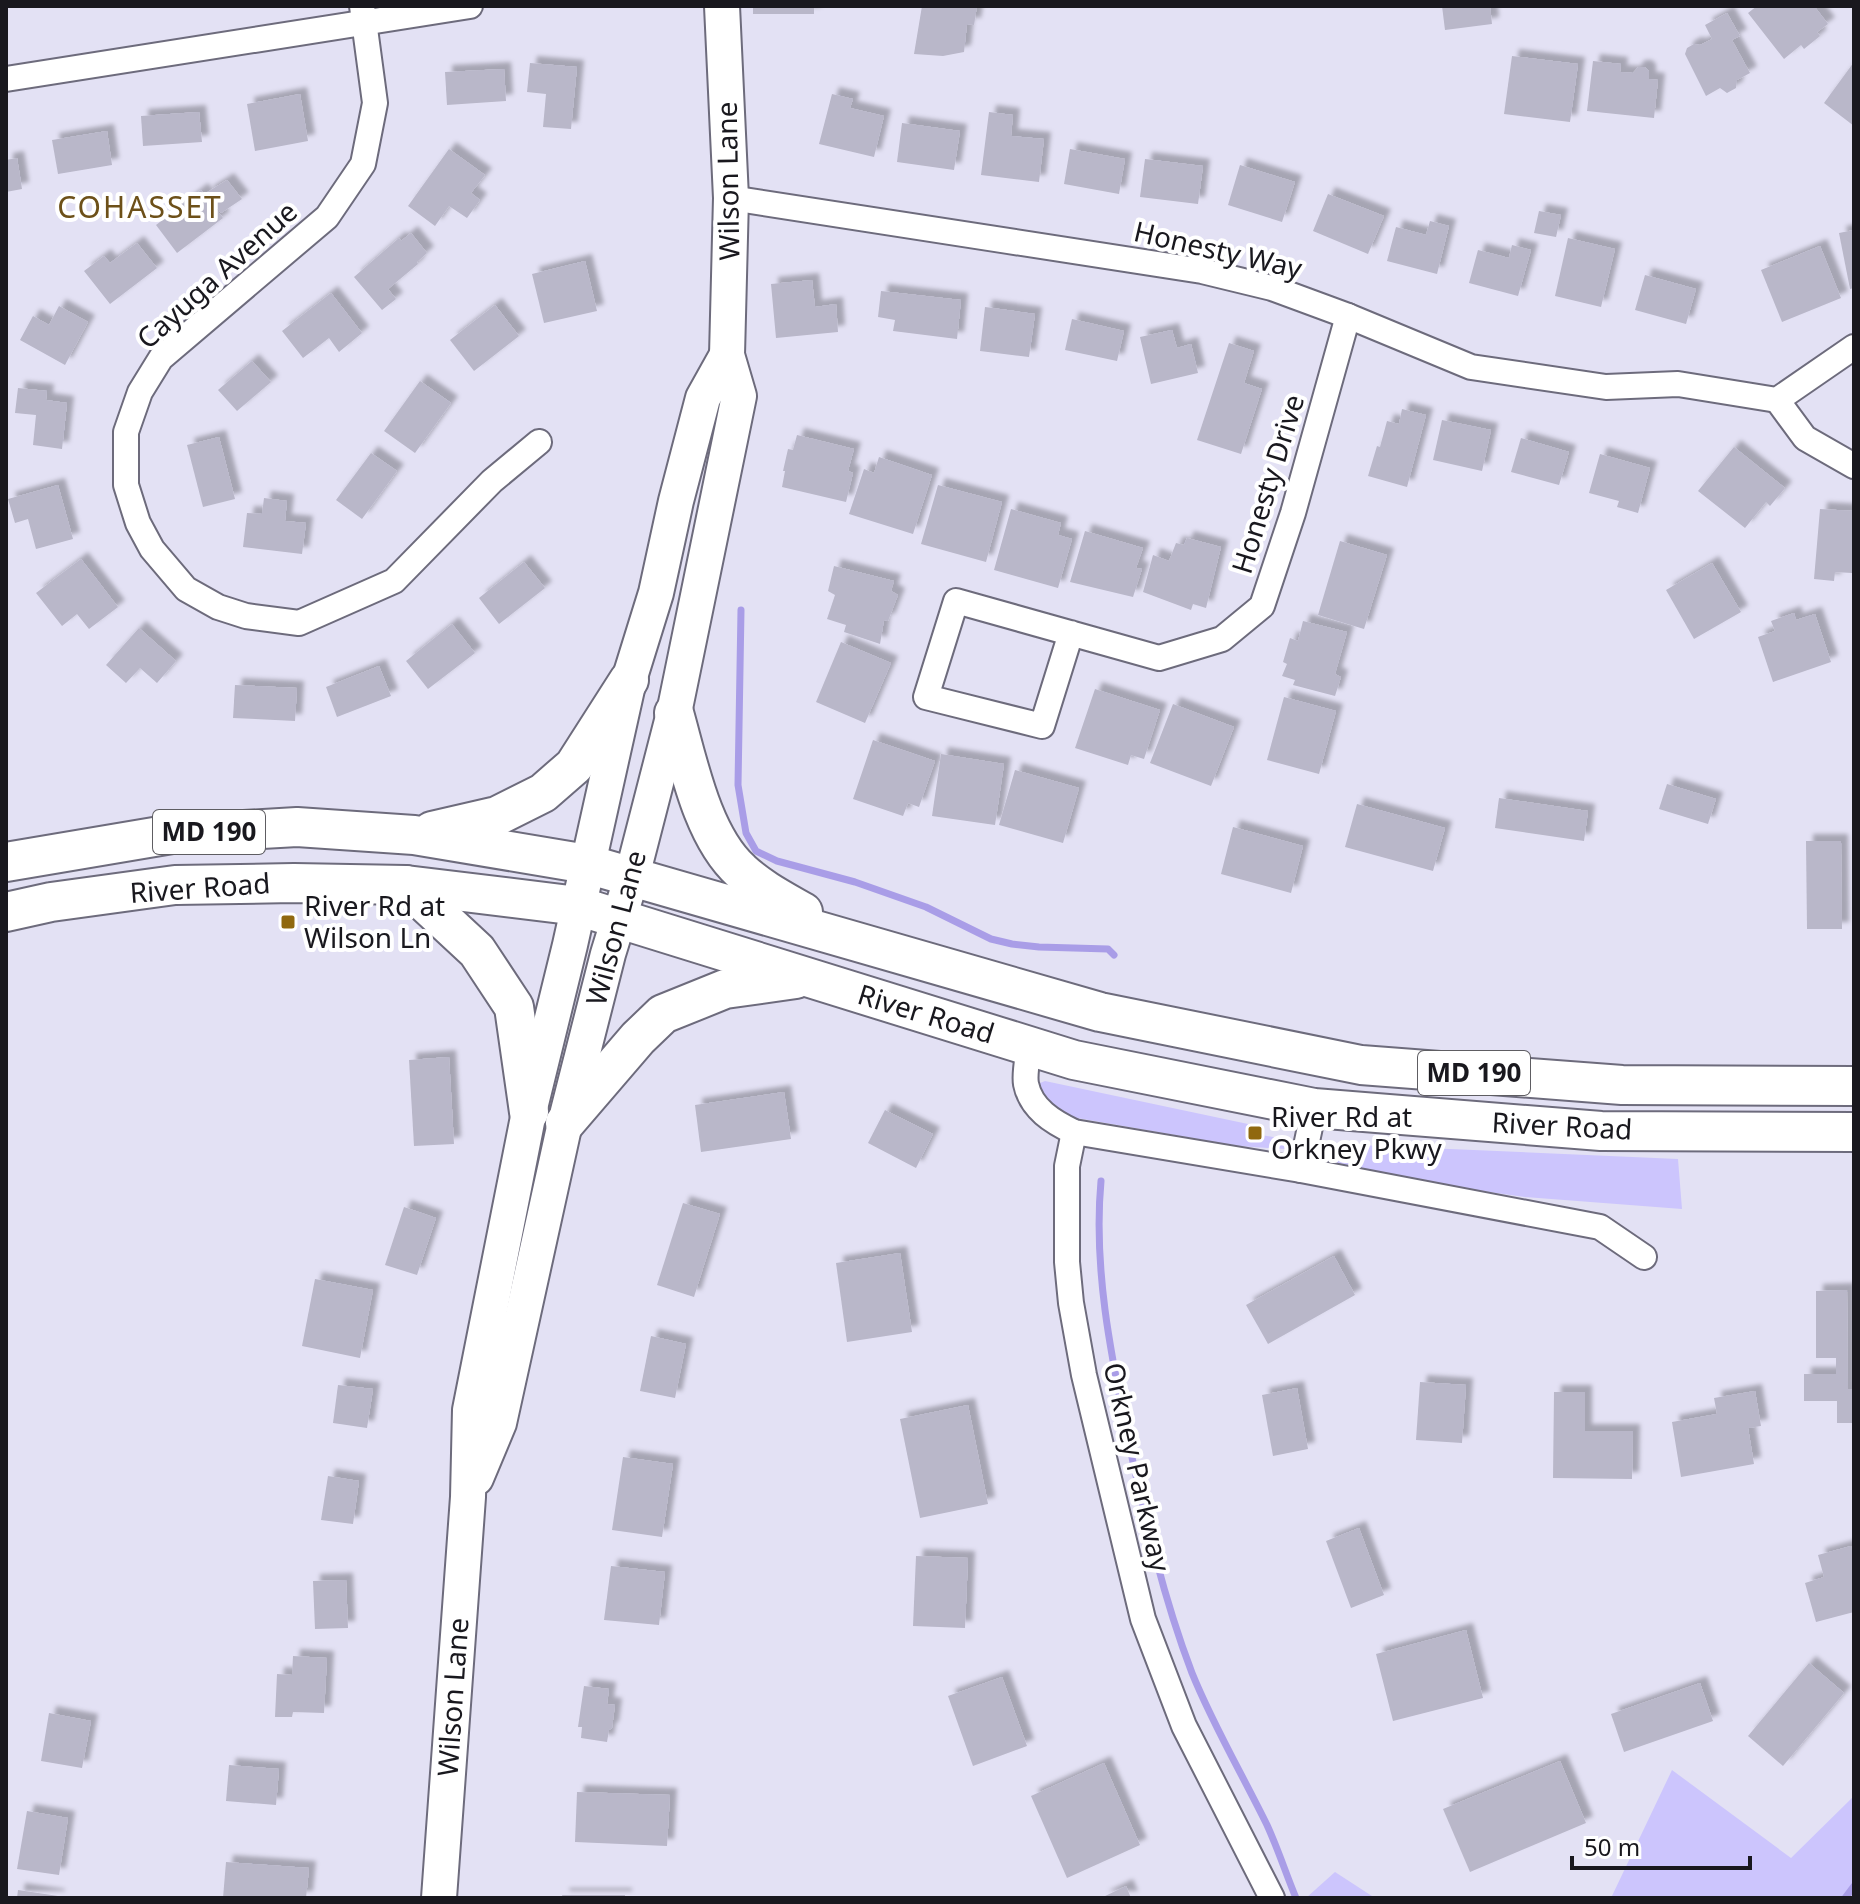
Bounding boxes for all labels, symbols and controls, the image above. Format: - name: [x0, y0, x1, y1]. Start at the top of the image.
- street label: Wilson Lane: [707, 101, 747, 261]
- district label: COHASSET: [57, 186, 223, 227]
- street label: Cayuga Avenue: [128, 192, 305, 356]
- street label: Honesty Way: [1130, 211, 1307, 287]
- street label: Honesty Drive: [1222, 390, 1312, 578]
- road number: MD 190: [153, 810, 265, 854]
- street label: Wilson Lane: [576, 846, 654, 1009]
- street label: River Road: [128, 863, 271, 911]
- place label: River Rd at Wilson Ln: [304, 886, 445, 956]
- marker: River Rd at Wilson Ln: [279, 913, 297, 931]
- street label: River Road: [853, 974, 999, 1052]
- road number: MD 190: [1418, 1051, 1530, 1095]
- place label: River Rd at Orkney Pkwy: [1271, 1097, 1442, 1167]
- street label: River Road: [1491, 1102, 1633, 1148]
- marker: River Rd at Orkney Pkwy: [1246, 1124, 1264, 1142]
- street label: Orkney Parkway: [1095, 1358, 1181, 1576]
- street label: Wilson Lane: [428, 1616, 476, 1778]
- scale bar: [1572, 1820, 1750, 1870]
- text: 50 m: [1584, 1830, 1640, 1863]

